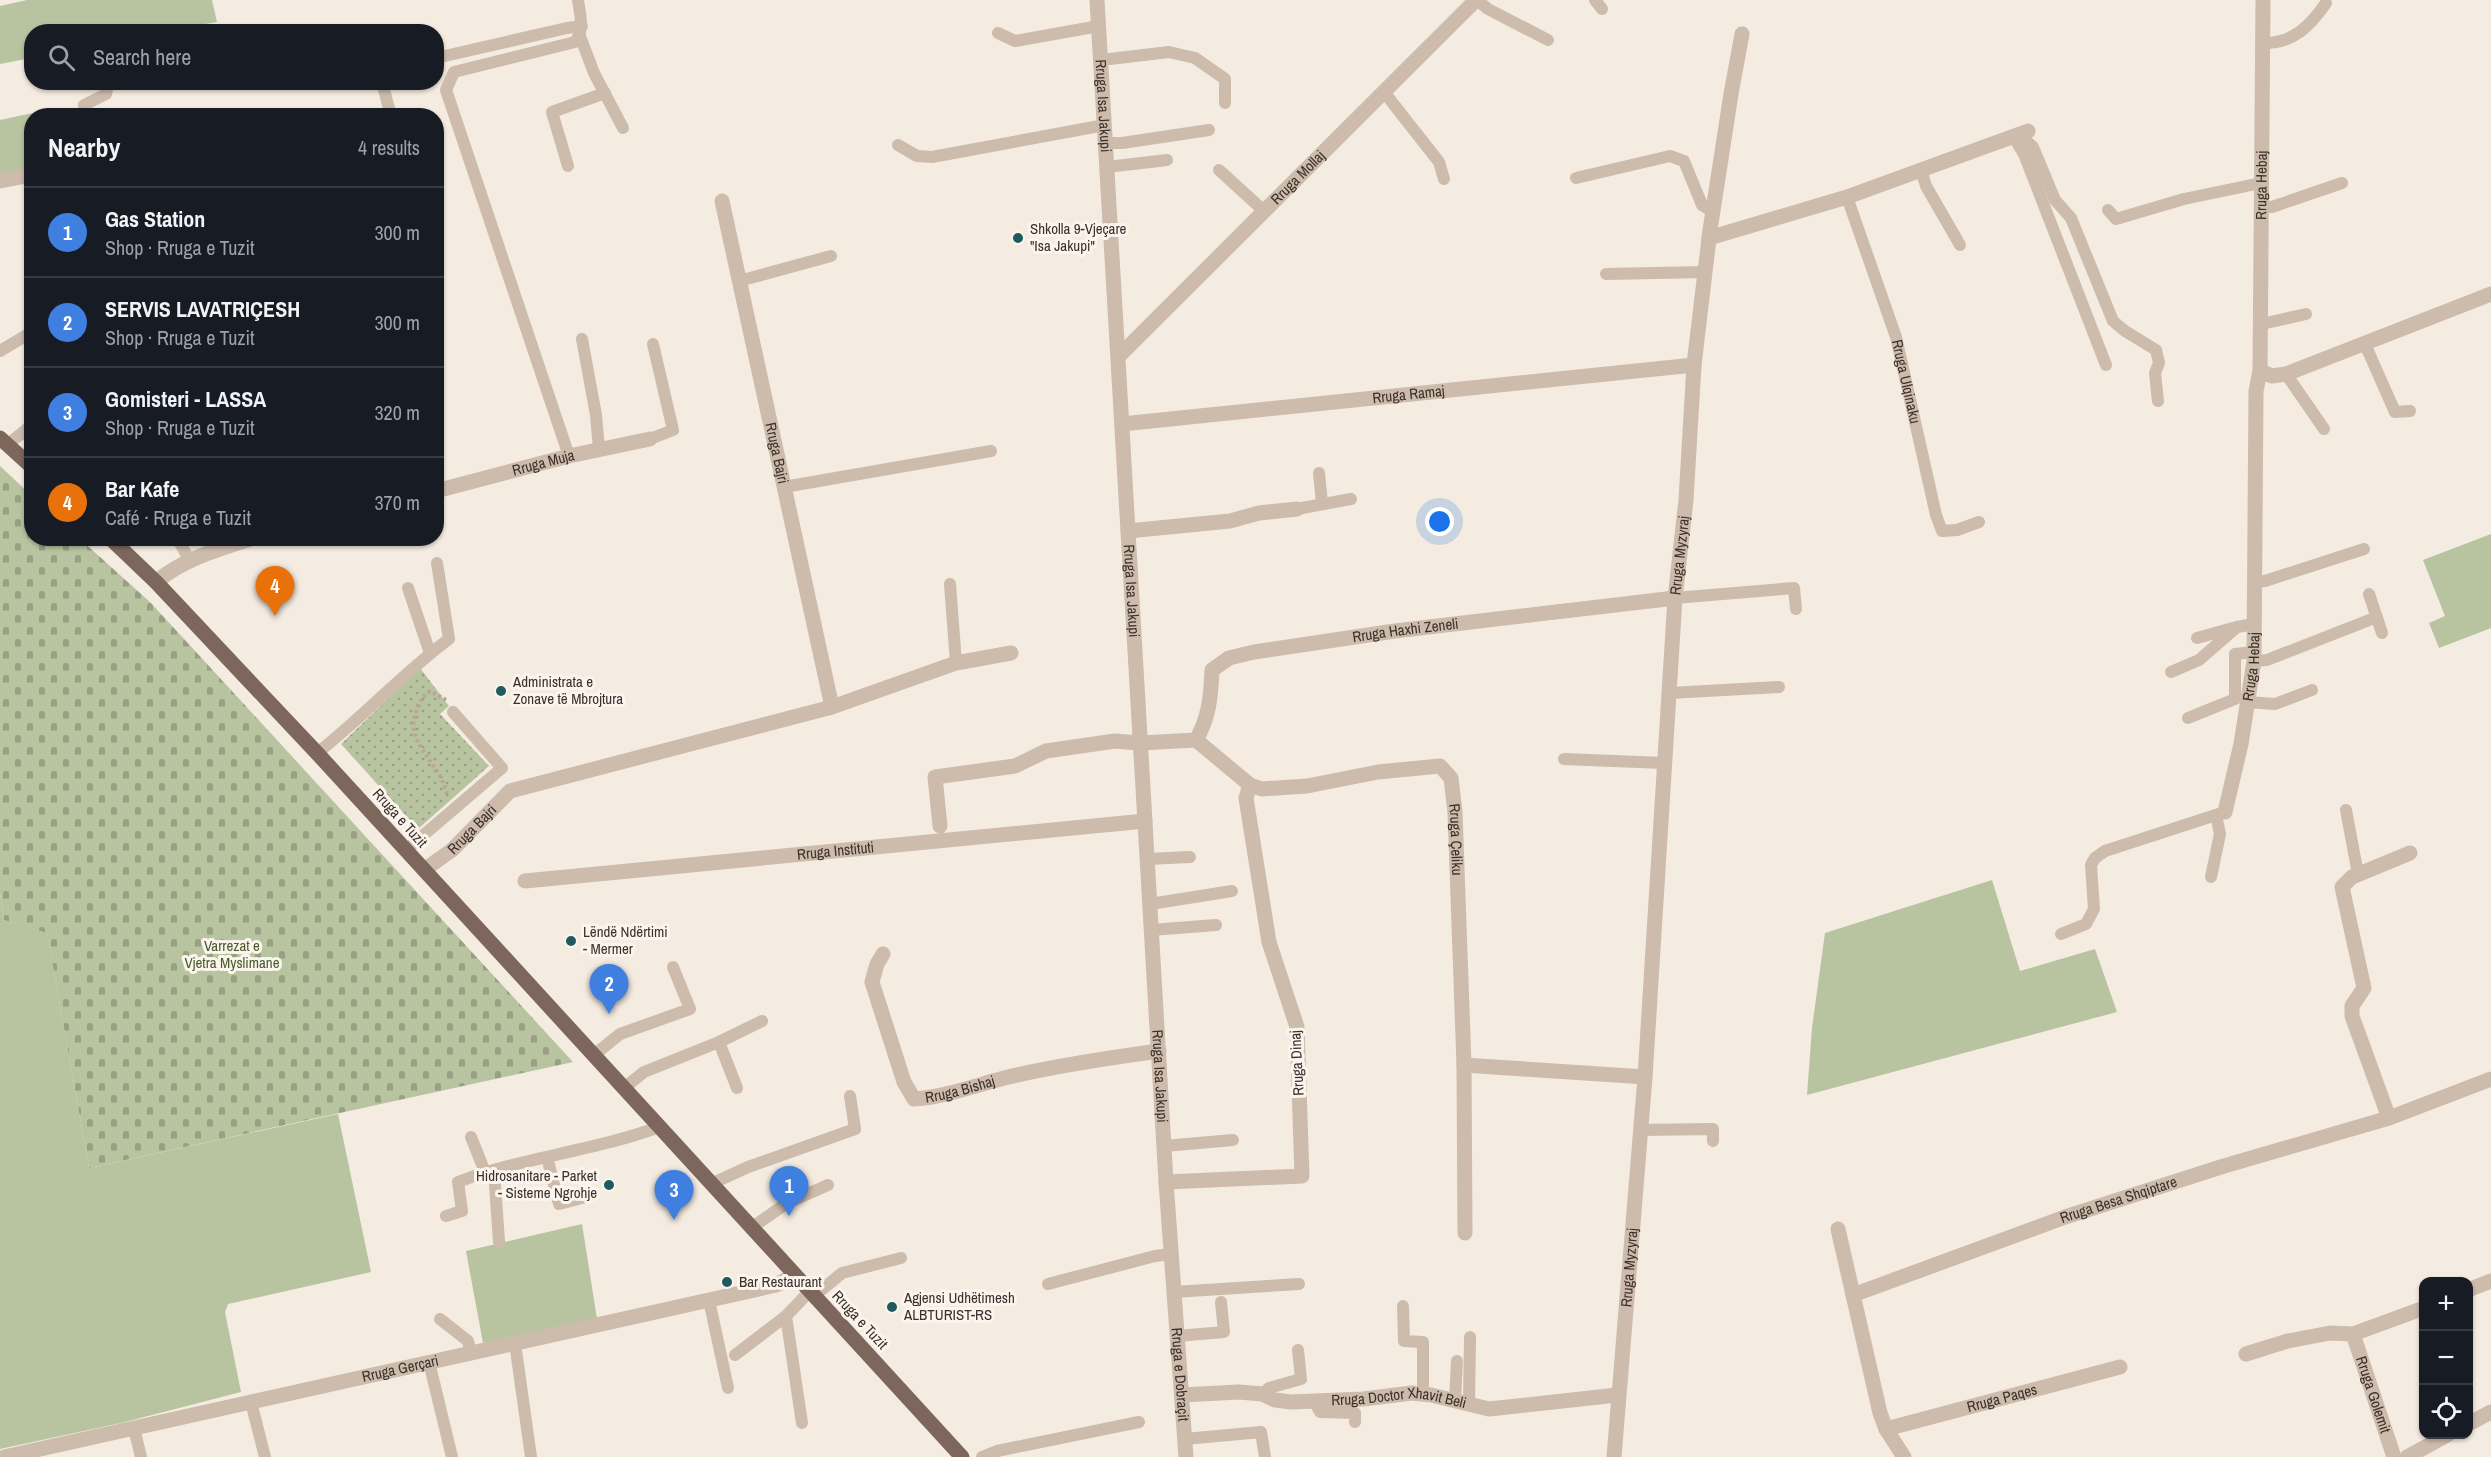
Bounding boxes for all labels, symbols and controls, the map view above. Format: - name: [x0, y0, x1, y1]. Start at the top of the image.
- search box: [24, 24, 444, 90]
- icon: search: [45, 41, 78, 74]
- text: Search here: [93, 42, 191, 72]
- street label: Rruga Isa Jakupi: [1090, 59, 1117, 153]
- text: Nearby: [48, 130, 120, 165]
- text: 4 results: [358, 134, 420, 161]
- street label: Rruga Mollaj: [1266, 145, 1329, 209]
- street label: Rruga Hebaj: [2250, 151, 2272, 220]
- text: Gas Station: [105, 204, 205, 234]
- place label: Shkolla 9-Vjeçare "Isa Jakupi": [1030, 218, 1127, 256]
- text: 1: [63, 219, 72, 246]
- text: 300 m: [374, 219, 420, 246]
- marker: Shkolla 9-Vjeçare "Isa Jakupi": [1011, 231, 1025, 245]
- text: Shop · Rruga e Tuzit: [105, 234, 255, 261]
- text: SERVIS LAVATRIÇESH: [105, 294, 300, 324]
- text: 2: [63, 309, 72, 336]
- text: 300 m: [374, 309, 420, 336]
- text: Shop · Rruga e Tuzit: [105, 324, 255, 351]
- street label: Rruga Ulqinaku: [1887, 337, 1926, 425]
- street label: Rruga Ramaj: [1371, 380, 1446, 408]
- text: Gomisteri - LASSA: [105, 384, 266, 414]
- text: 3: [63, 399, 72, 426]
- text: 320 m: [374, 399, 420, 426]
- text: Shop · Rruga e Tuzit: [105, 414, 255, 441]
- street label: Rruga Bajri: [760, 420, 794, 486]
- street label: Rruga Muja: [510, 444, 576, 481]
- text: Bar Kafe: [105, 474, 179, 504]
- text: 4: [63, 489, 72, 516]
- text: 370 m: [374, 489, 420, 516]
- text: Café · Rruga e Tuzit: [105, 504, 251, 531]
- your location: [1425, 507, 1454, 536]
- street label: Rruga Myzyraj: [1664, 515, 1694, 596]
- street label: Rruga Isa Jakupi: [1119, 544, 1145, 638]
- pin: 4: [256, 566, 294, 616]
- street label: Rruga Haxhi Zeneli: [1351, 613, 1459, 647]
- street label: Rruga Hebaj: [2237, 632, 2264, 702]
- place label: Administrata e Zonave të Mbrojtura: [512, 671, 623, 709]
- marker: Administrata e Zonave të Mbrojtura: [494, 684, 508, 698]
- street label: Rruga e Tuzit: [368, 783, 433, 852]
- street label: Rruga Bajri: [442, 800, 501, 859]
- street label: Rruga Çeliku: [1444, 802, 1468, 876]
- street label: Rruga Instituti: [796, 836, 875, 865]
- place label: Lëndë Ndërtimi - Mermer: [583, 921, 668, 959]
- marker: Lëndë Ndërtimi - Mermer: [564, 934, 578, 948]
- park label: Varrezat e Vjetra Myslimane: [184, 935, 280, 973]
- pin: 2: [590, 964, 628, 1014]
- street label: Rruga Isa Jakupi: [1147, 1029, 1174, 1123]
- street label: Rruga Dinaj: [1284, 1030, 1309, 1096]
- street label: Rruga Bishaj: [924, 1070, 997, 1108]
- place label: Hidrosanitare - Parket - Sisteme Ngrohje: [476, 1165, 598, 1203]
- pin: 1: [770, 1166, 808, 1216]
- pin: 3: [654, 1170, 694, 1220]
- street label: Rruga Besa Shqiptare: [2057, 1171, 2180, 1228]
- marker: Hidrosanitare - Parket - Sisteme Ngrohje: [602, 1178, 616, 1192]
- street label: Rruga Myzyraj: [1615, 1227, 1643, 1308]
- place label: Bar Restaurant: [739, 1271, 822, 1292]
- marker: Bar Restaurant: [720, 1275, 734, 1289]
- map controls: [2419, 1277, 2473, 1439]
- button: +: [2419, 1277, 2473, 1331]
- street label: Rruga e Tuzit: [828, 1286, 893, 1354]
- place label: Agjensi Udhëtimesh ALBTURIST-RS: [903, 1287, 1015, 1325]
- marker: Agjensi Udhëtimesh ALBTURIST-RS: [885, 1300, 899, 1314]
- street label: Rruga e Dobraçit: [1167, 1327, 1194, 1423]
- button: −: [2419, 1331, 2473, 1385]
- street label: Rruga Gerçari: [360, 1350, 441, 1387]
- street label: Rruga Golemit: [2351, 1353, 2397, 1436]
- street label: Rruga Paqes: [1964, 1378, 2039, 1417]
- street label: Rruga Doctor Xhavit Beli: [1331, 1382, 1469, 1413]
- button: locate: [2419, 1385, 2473, 1439]

